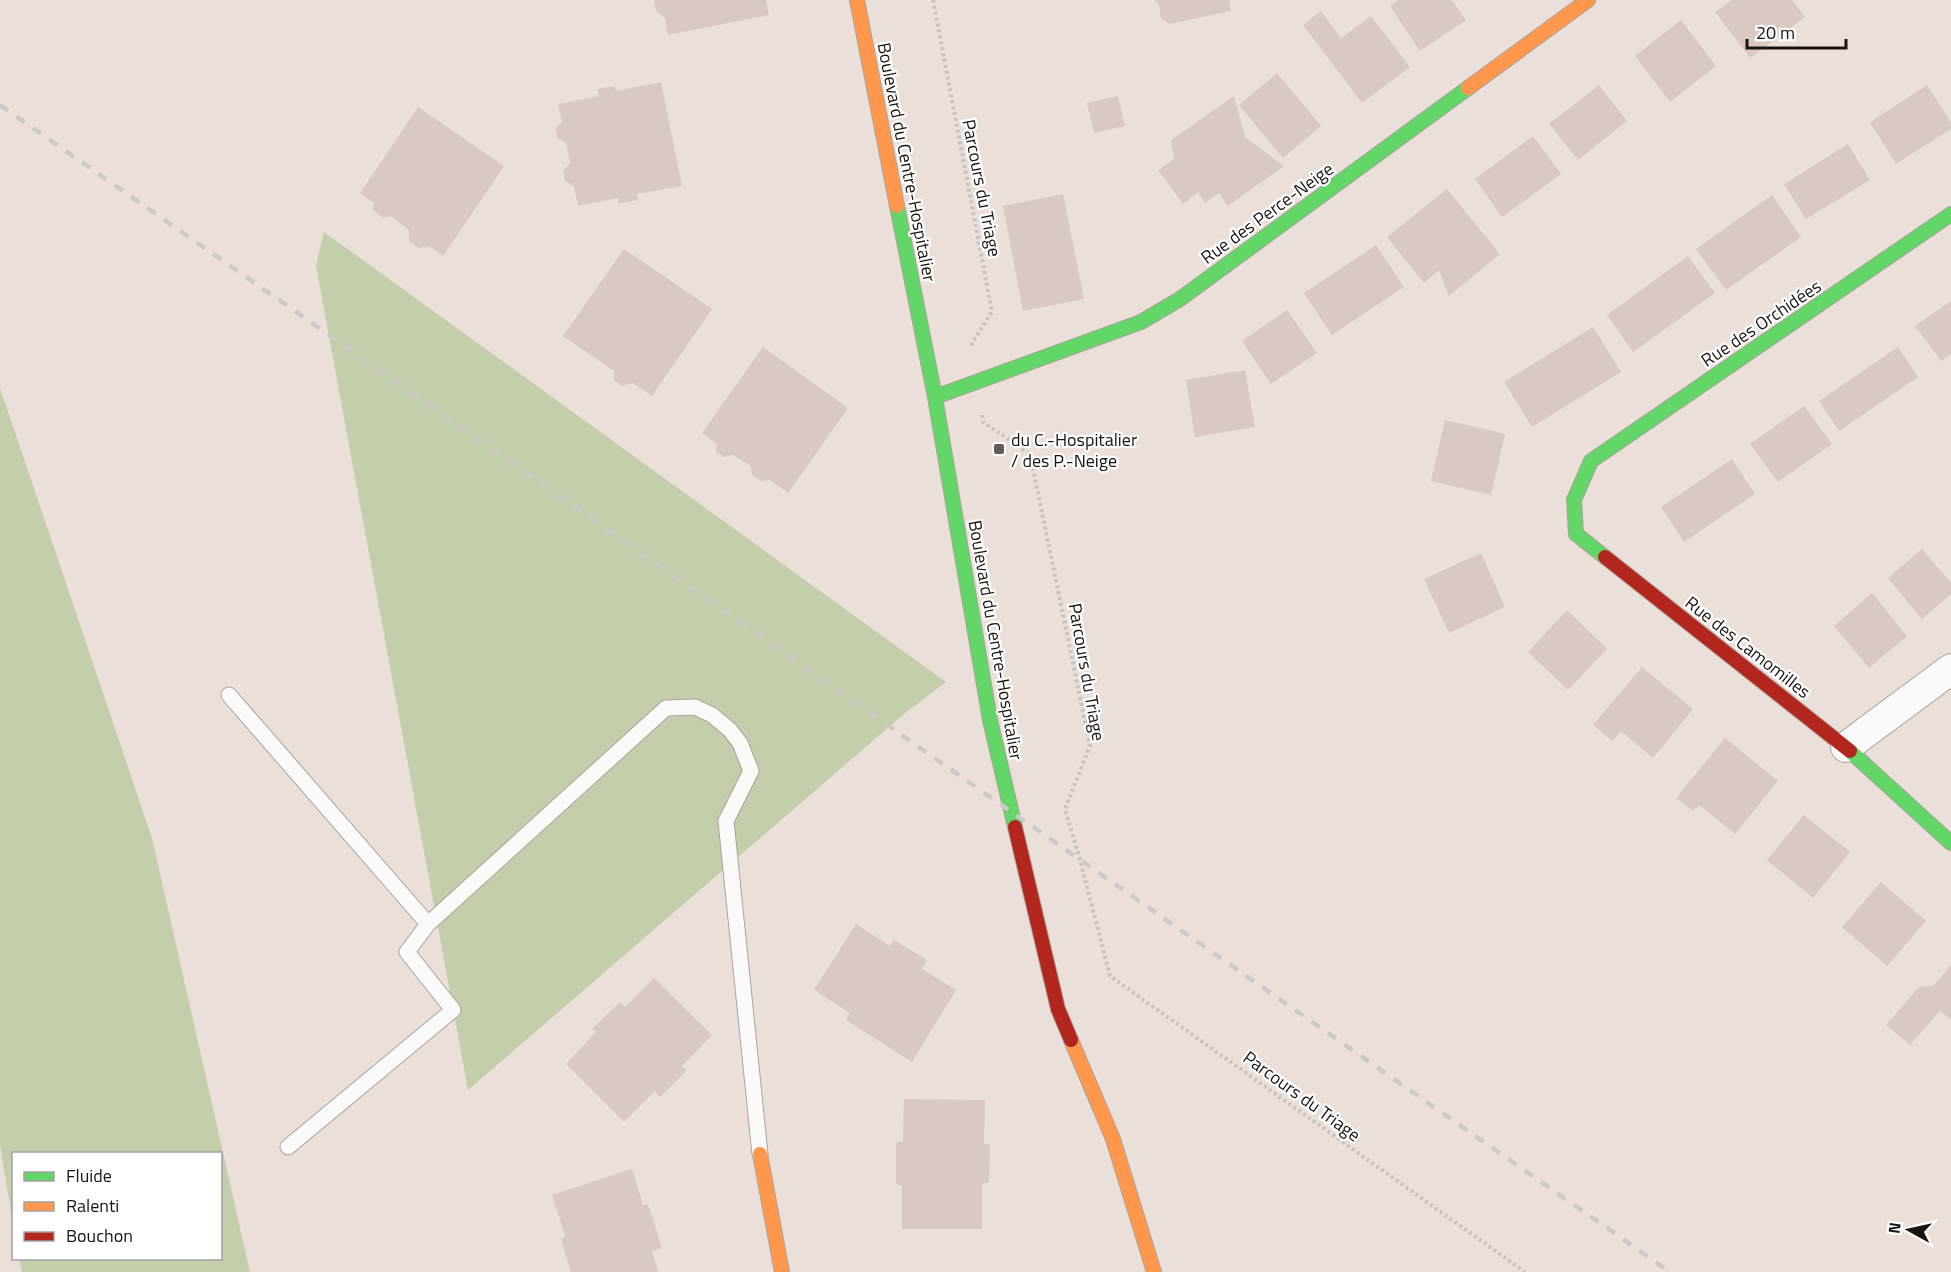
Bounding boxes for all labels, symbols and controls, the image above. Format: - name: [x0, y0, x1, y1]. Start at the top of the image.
- scale bar: [1747, 12, 1846, 50]
- text: 20 m: [1756, 19, 1795, 46]
- street label: Boulevard du Centre-Hospitalier: [871, 40, 943, 284]
- street label: Parcours du Triage: [955, 117, 1009, 259]
- street label: Rue des Perce-Neige: [1195, 155, 1339, 271]
- street label: Rue des Orchidées: [1695, 273, 1827, 373]
- place label: du C.-Hospitalier / des P.-Neige: [1011, 426, 1137, 474]
- marker: du C.-Hospitalier / des P.-Neige: [992, 442, 1006, 456]
- street label: Boulevard du Centre-Hospitalier: [962, 518, 1030, 762]
- street label: Rue des Camomilles: [1680, 589, 1816, 705]
- street label: Parcours du Triage: [1062, 601, 1112, 743]
- street label: Parcours du Triage: [1238, 1044, 1366, 1148]
- legend: [12, 1152, 222, 1260]
- text: Fluide: [66, 1162, 112, 1189]
- text: Ralenti: [66, 1192, 119, 1219]
- north arrow: [1879, 1200, 1939, 1260]
- text: N: [1881, 1221, 1907, 1235]
- text: Bouchon: [66, 1222, 133, 1249]

